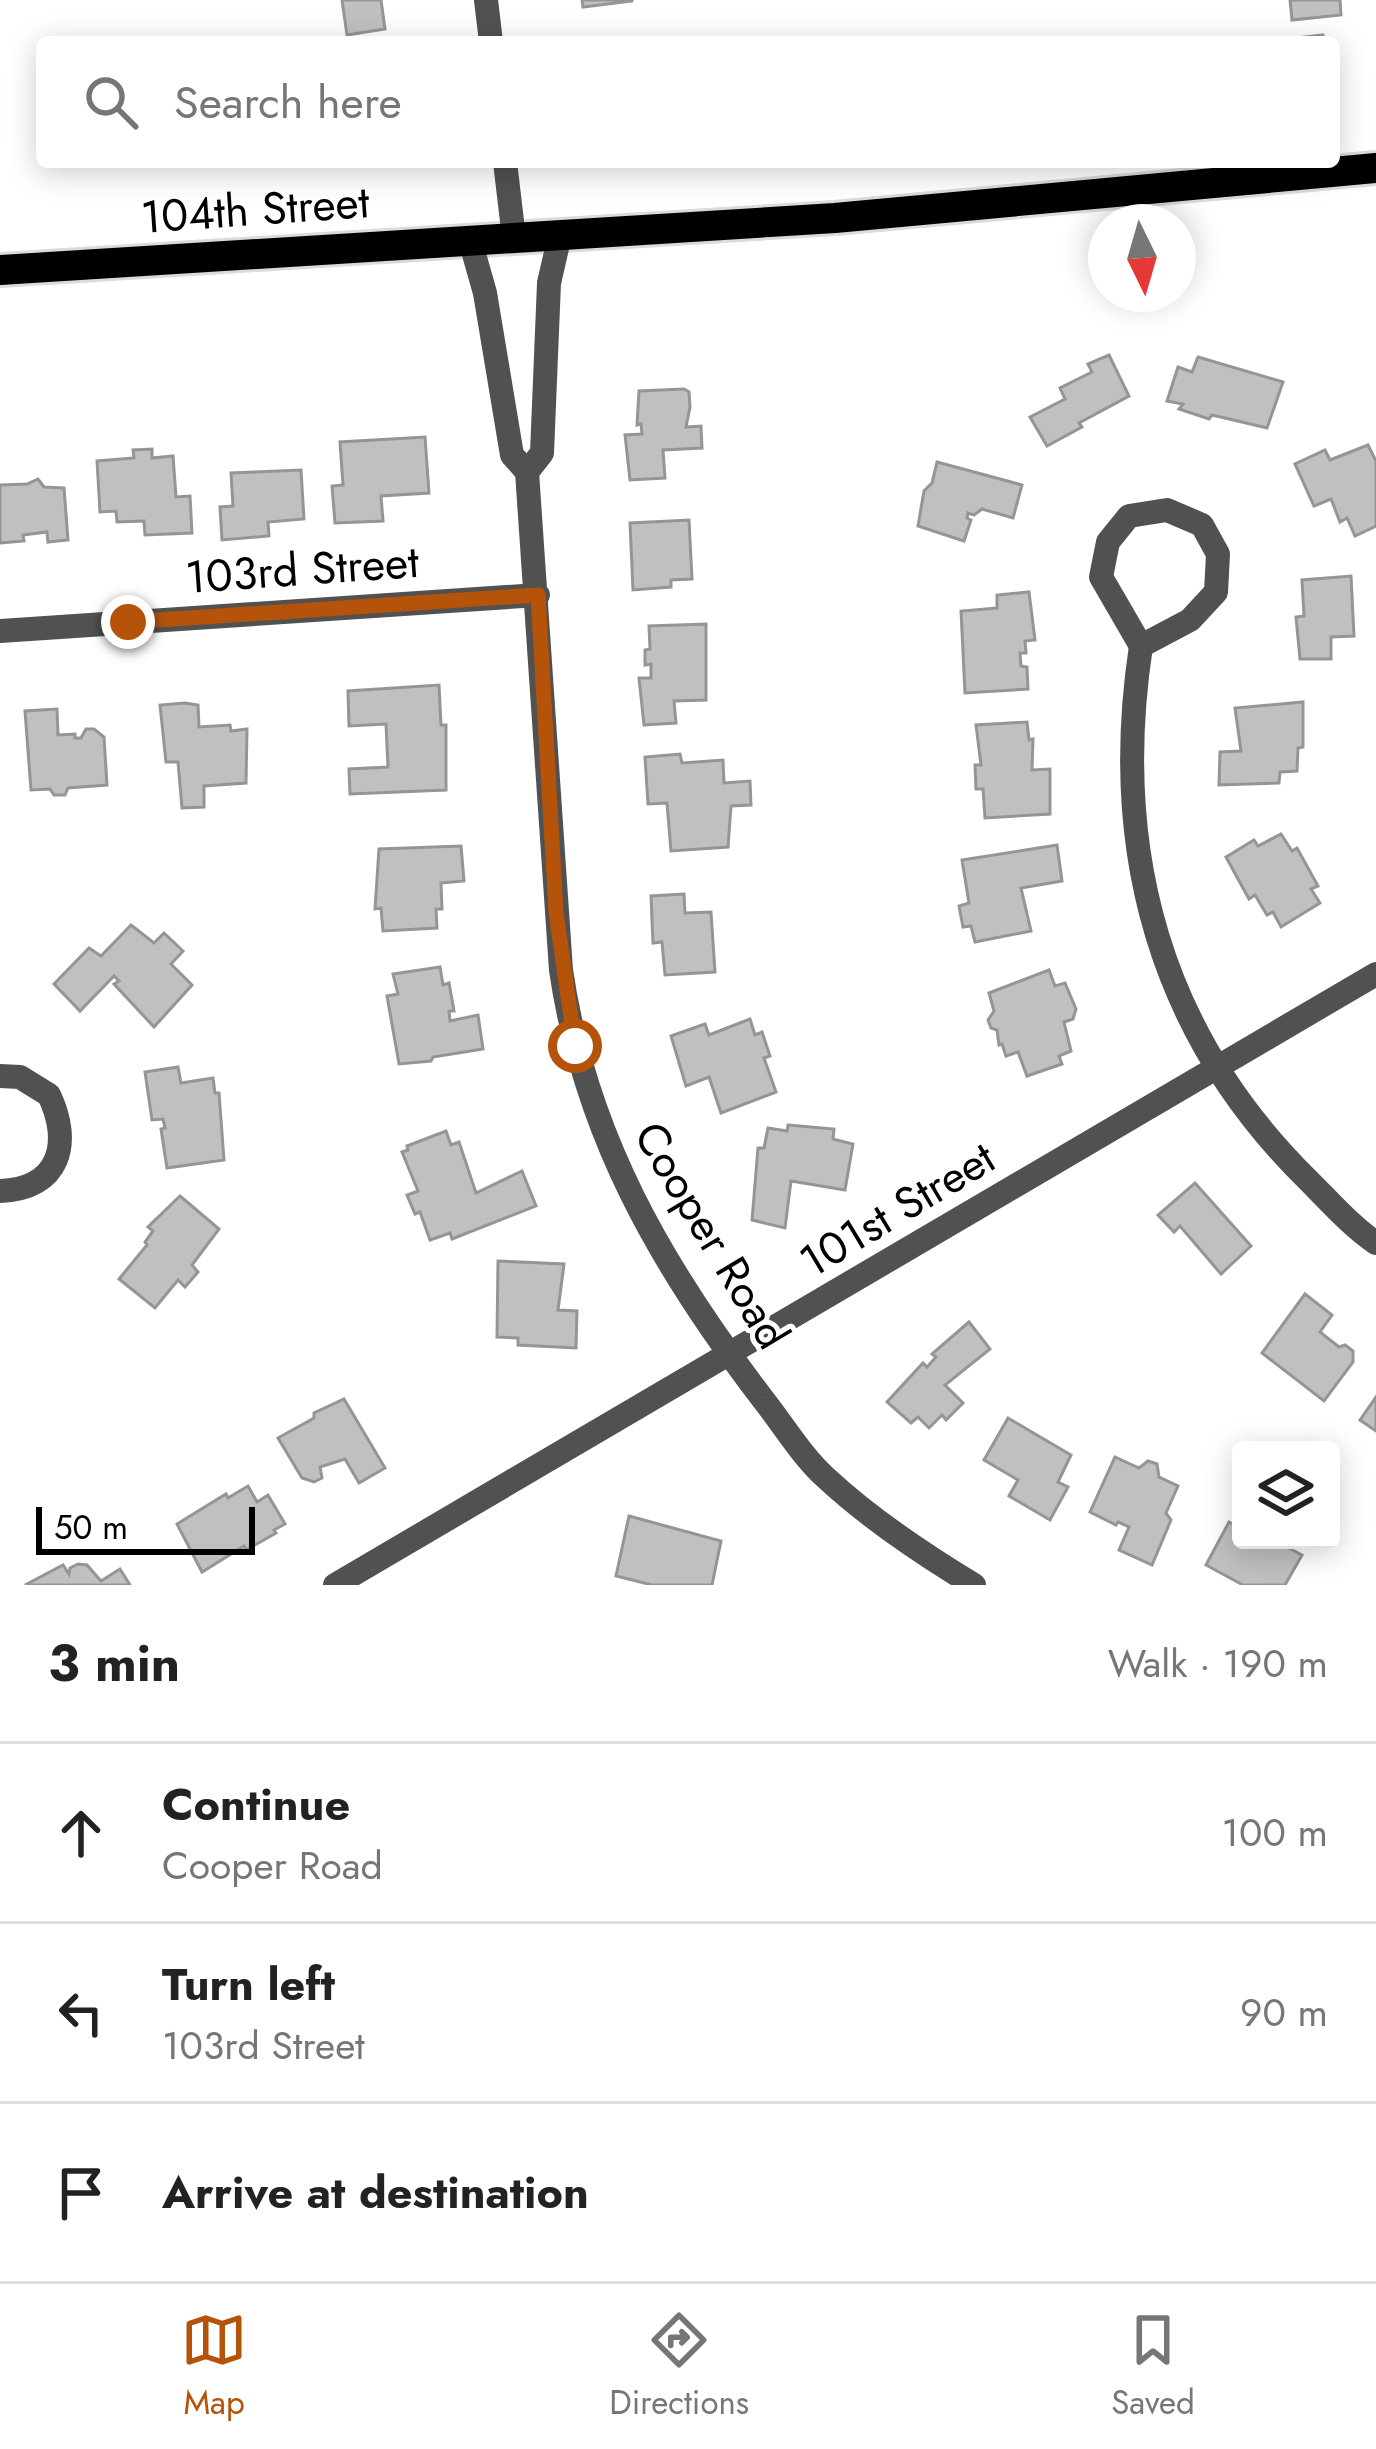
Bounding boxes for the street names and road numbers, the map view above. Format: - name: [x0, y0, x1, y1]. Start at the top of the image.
- street label: 104th Street: [139, 169, 372, 250]
- street label: 103rd Street: [183, 529, 421, 610]
- street label: Cooper Road: [618, 1109, 805, 1361]
- street label: 101st Street: [787, 1126, 1007, 1293]

